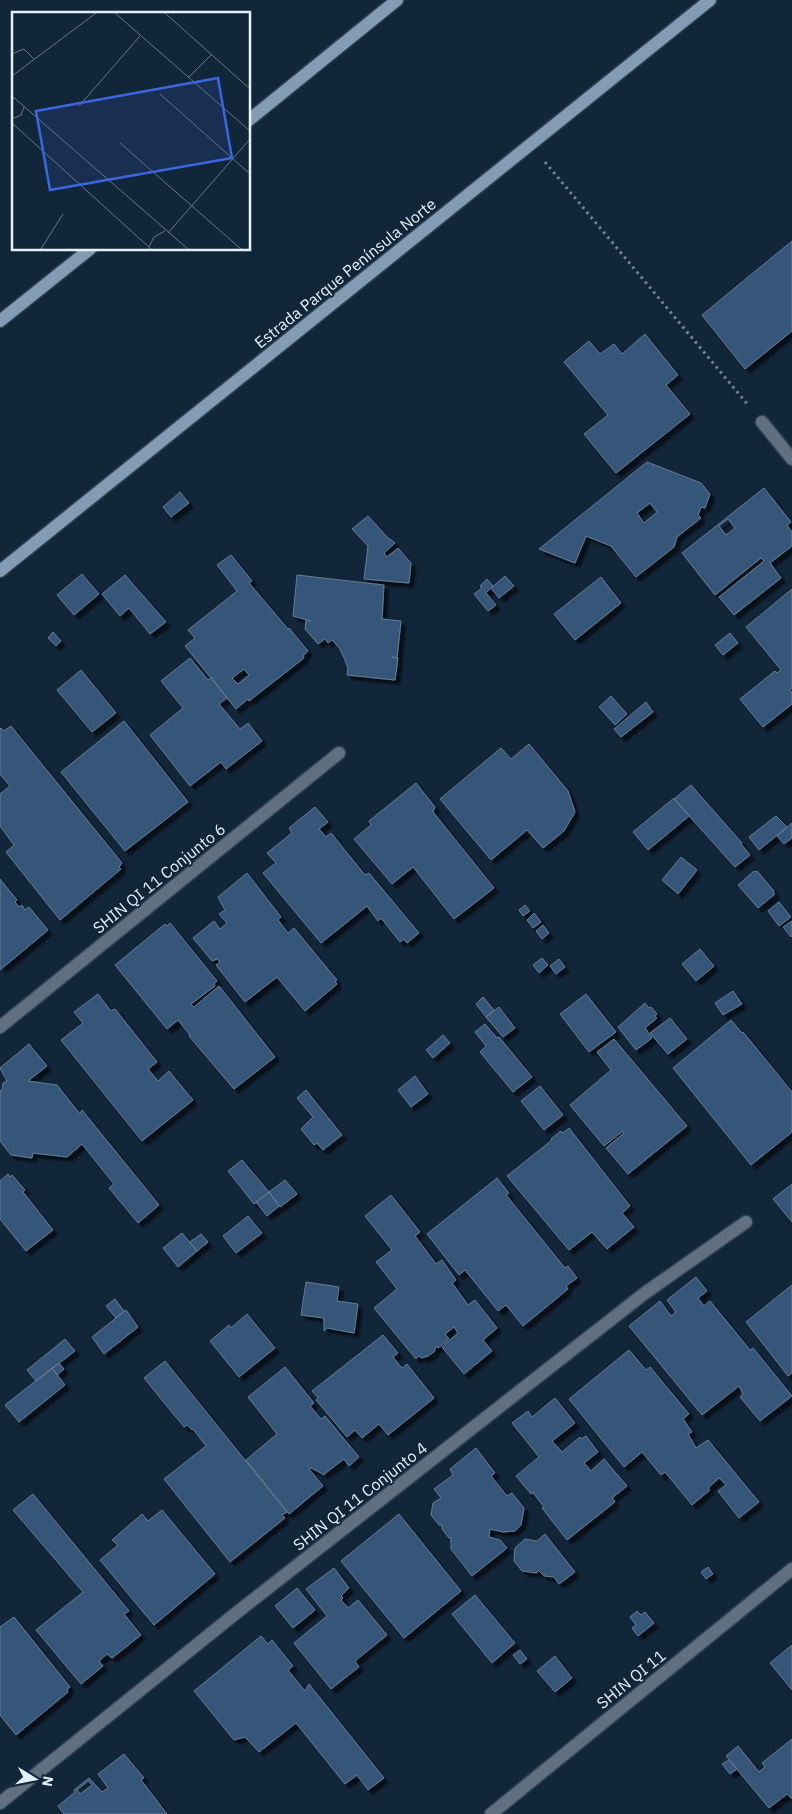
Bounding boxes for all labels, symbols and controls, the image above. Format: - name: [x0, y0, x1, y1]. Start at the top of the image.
- inset map: [12, 12, 250, 250]
- street label: Estrada Parque Península Norte: [250, 193, 440, 352]
- street label: SHIN QI 11 Conjunto 6: [89, 818, 229, 938]
- street label: SHIN QI 11 Conjunto 4: [289, 1437, 431, 1555]
- street label: SHIN QI 11: [593, 1645, 669, 1713]
- north arrow: [10, 1754, 60, 1804]
- text: N: [38, 1775, 58, 1788]

